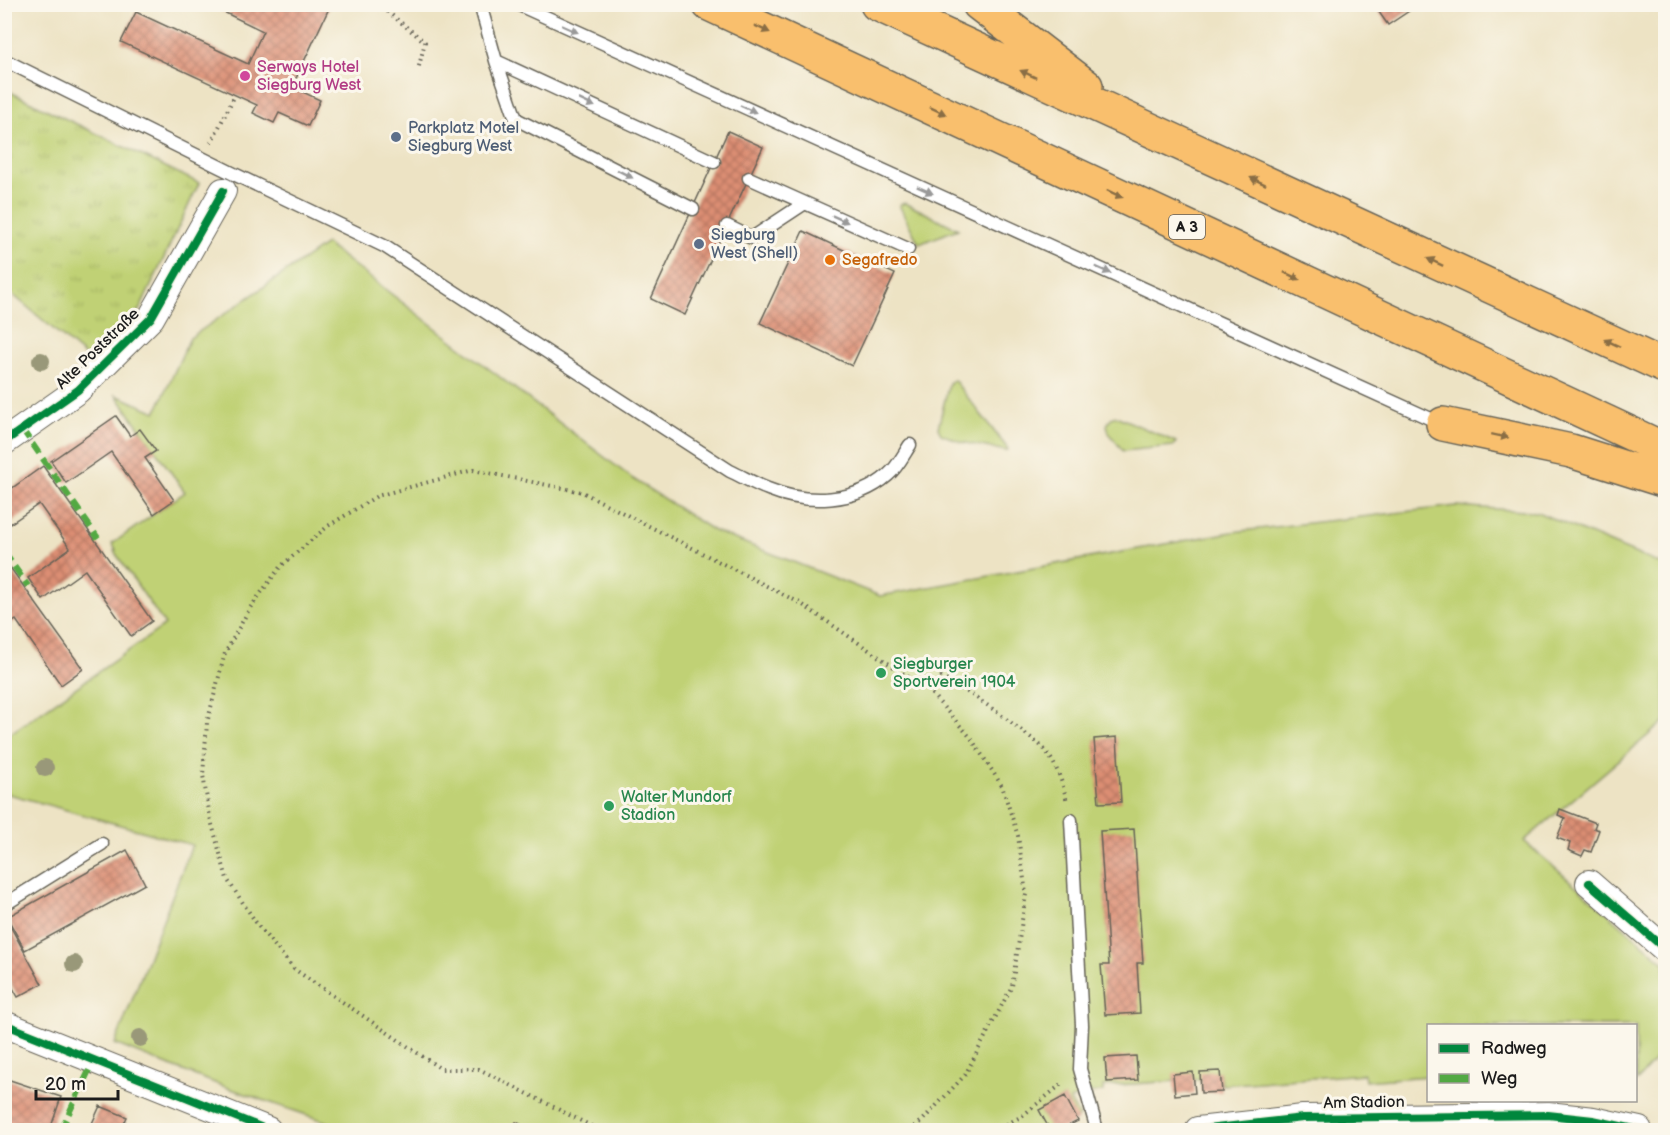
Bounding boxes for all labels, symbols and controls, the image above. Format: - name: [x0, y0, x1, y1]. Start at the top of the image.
- one-way arrow: [562, 24, 579, 33]
- one-way arrow: [753, 25, 770, 34]
- place label: Serways Hotel Siegburg West: [257, 58, 361, 95]
- marker: Serways Hotel Siegburg West: [238, 69, 252, 83]
- one-way arrow: [1018, 69, 1036, 79]
- one-way arrow: [578, 98, 595, 107]
- one-way arrow: [739, 105, 756, 114]
- one-way arrow: [930, 107, 947, 116]
- place label: Parkplatz Motel Siegburg West: [408, 119, 519, 156]
- marker: Parkplatz Motel Siegburg West: [389, 130, 403, 144]
- one-way arrow: [616, 169, 633, 179]
- one-way arrow: [1249, 176, 1266, 185]
- one-way arrow: [917, 185, 934, 194]
- one-way arrow: [1107, 189, 1124, 198]
- one-way arrow: [832, 214, 850, 224]
- road number: A 3: [1169, 215, 1205, 239]
- place label: Siegburg West (Shell): [711, 226, 798, 263]
- marker: Siegburg West (Shell): [692, 237, 706, 251]
- place label: Segafredo: [842, 251, 918, 270]
- marker: Segafredo: [823, 253, 837, 267]
- one-way arrow: [1426, 256, 1444, 266]
- one-way arrow: [1094, 266, 1112, 275]
- one-way arrow: [1284, 271, 1301, 280]
- street label: Alte Poststraße: [52, 304, 144, 394]
- one-way arrow: [1604, 338, 1621, 347]
- one-way arrow: [1491, 432, 1510, 441]
- place label: Siegburger Sportverein 1904: [893, 655, 1016, 692]
- marker: Siegburger Sportverein 1904: [874, 666, 888, 680]
- place label: Walter Mundorf Stadion: [621, 788, 732, 825]
- marker: Walter Mundorf Stadion: [602, 799, 616, 813]
- legend: [1427, 1024, 1637, 1102]
- text: Radweg: [1481, 1038, 1547, 1059]
- scale bar: [36, 1063, 118, 1101]
- text: Weg: [1481, 1068, 1517, 1089]
- text: 20 m: [45, 1074, 86, 1095]
- street label: Am Stadion: [1323, 1093, 1405, 1113]

